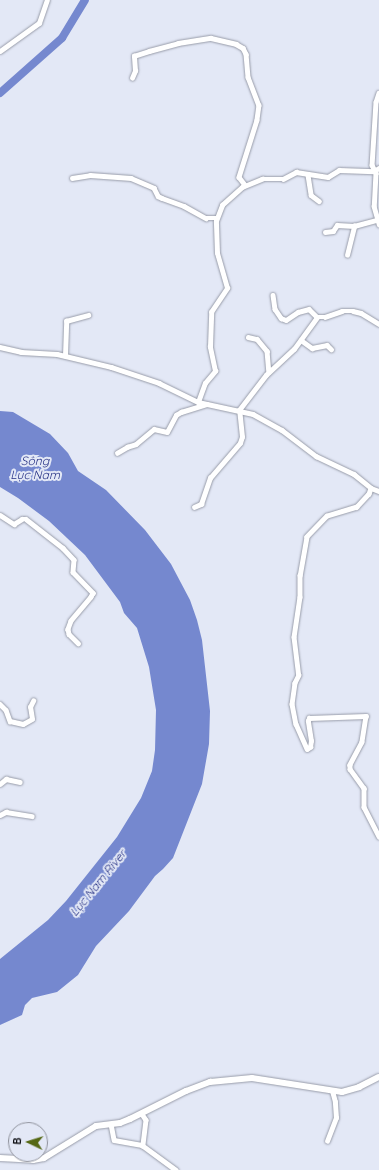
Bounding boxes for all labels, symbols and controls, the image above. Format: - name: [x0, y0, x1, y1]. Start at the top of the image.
- water label: Sông Lục Nam: [10, 454, 60, 482]
- water label: Lục Nam River: [67, 847, 129, 919]
- north arrow: [8, 1122, 48, 1162]
- text: B: [10, 1137, 24, 1145]

